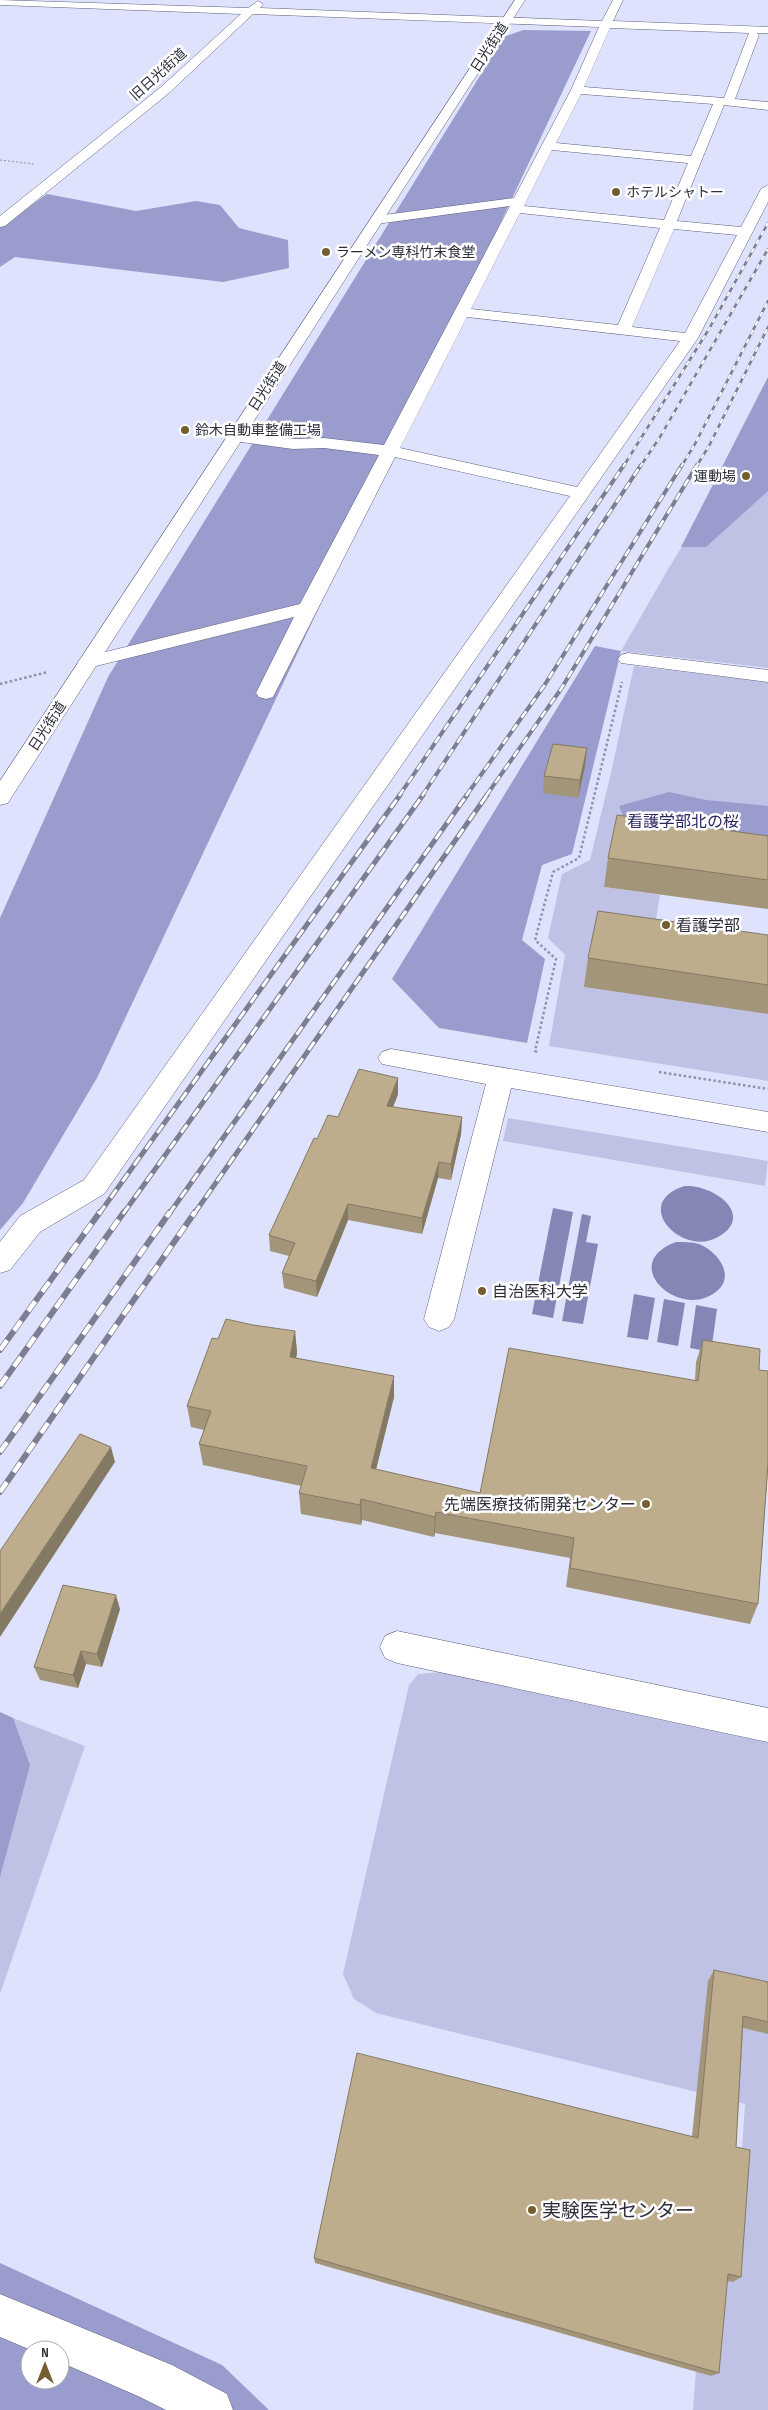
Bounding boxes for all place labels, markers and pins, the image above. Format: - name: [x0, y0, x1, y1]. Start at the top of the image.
- place label: ホテルシャトー: [626, 184, 724, 201]
- marker: ホテルシャトー: [610, 186, 622, 198]
- place label: ラーメン専科竹末食堂: [336, 244, 475, 261]
- marker: ラーメン専科竹末食堂: [320, 246, 332, 258]
- place label: 鈴木自動車整備工場: [195, 422, 321, 439]
- marker: 鈴木自動車整備工場: [179, 424, 191, 436]
- place label: 運動場: [694, 468, 736, 485]
- marker: 運動場: [740, 470, 752, 482]
- place label: 看護学部: [676, 917, 740, 936]
- marker: 看護学部: [660, 919, 672, 931]
- place label: 自治医科大学: [492, 1283, 588, 1302]
- marker: 自治医科大学: [476, 1285, 488, 1297]
- place label: 先端医療技術開発センター: [444, 1496, 636, 1515]
- marker: 先端医療技術開発センター: [640, 1498, 652, 1510]
- place label: 実験医学センター: [542, 2200, 694, 2223]
- marker: 実験医学センター: [526, 2204, 538, 2216]

